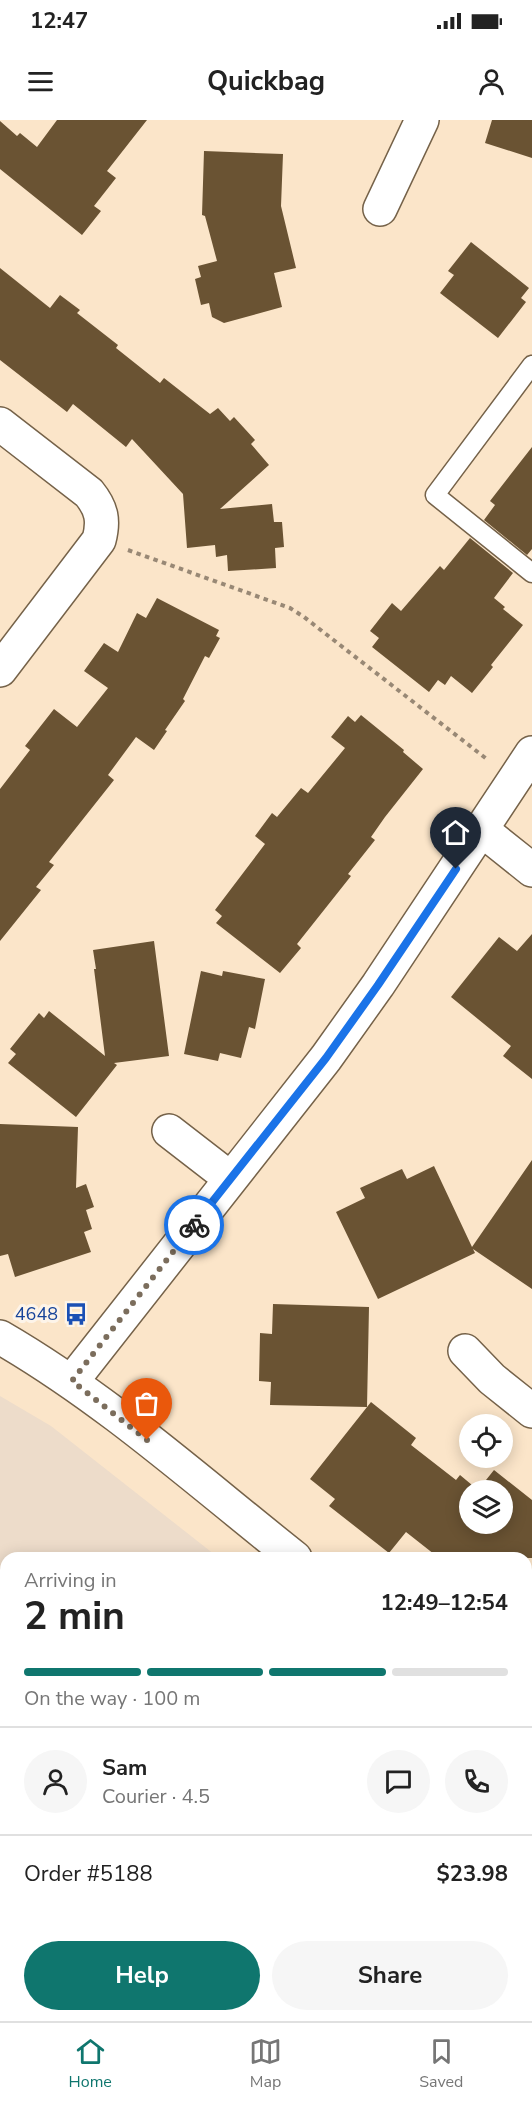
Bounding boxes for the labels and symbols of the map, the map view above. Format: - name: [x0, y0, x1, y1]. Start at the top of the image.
- pin: [430, 807, 481, 869]
- courier: [164, 1195, 224, 1255]
- bus stop icon: 4648: [63, 1301, 89, 1327]
- place label: 4648: [15, 1302, 58, 1326]
- pin: [121, 1378, 172, 1440]

